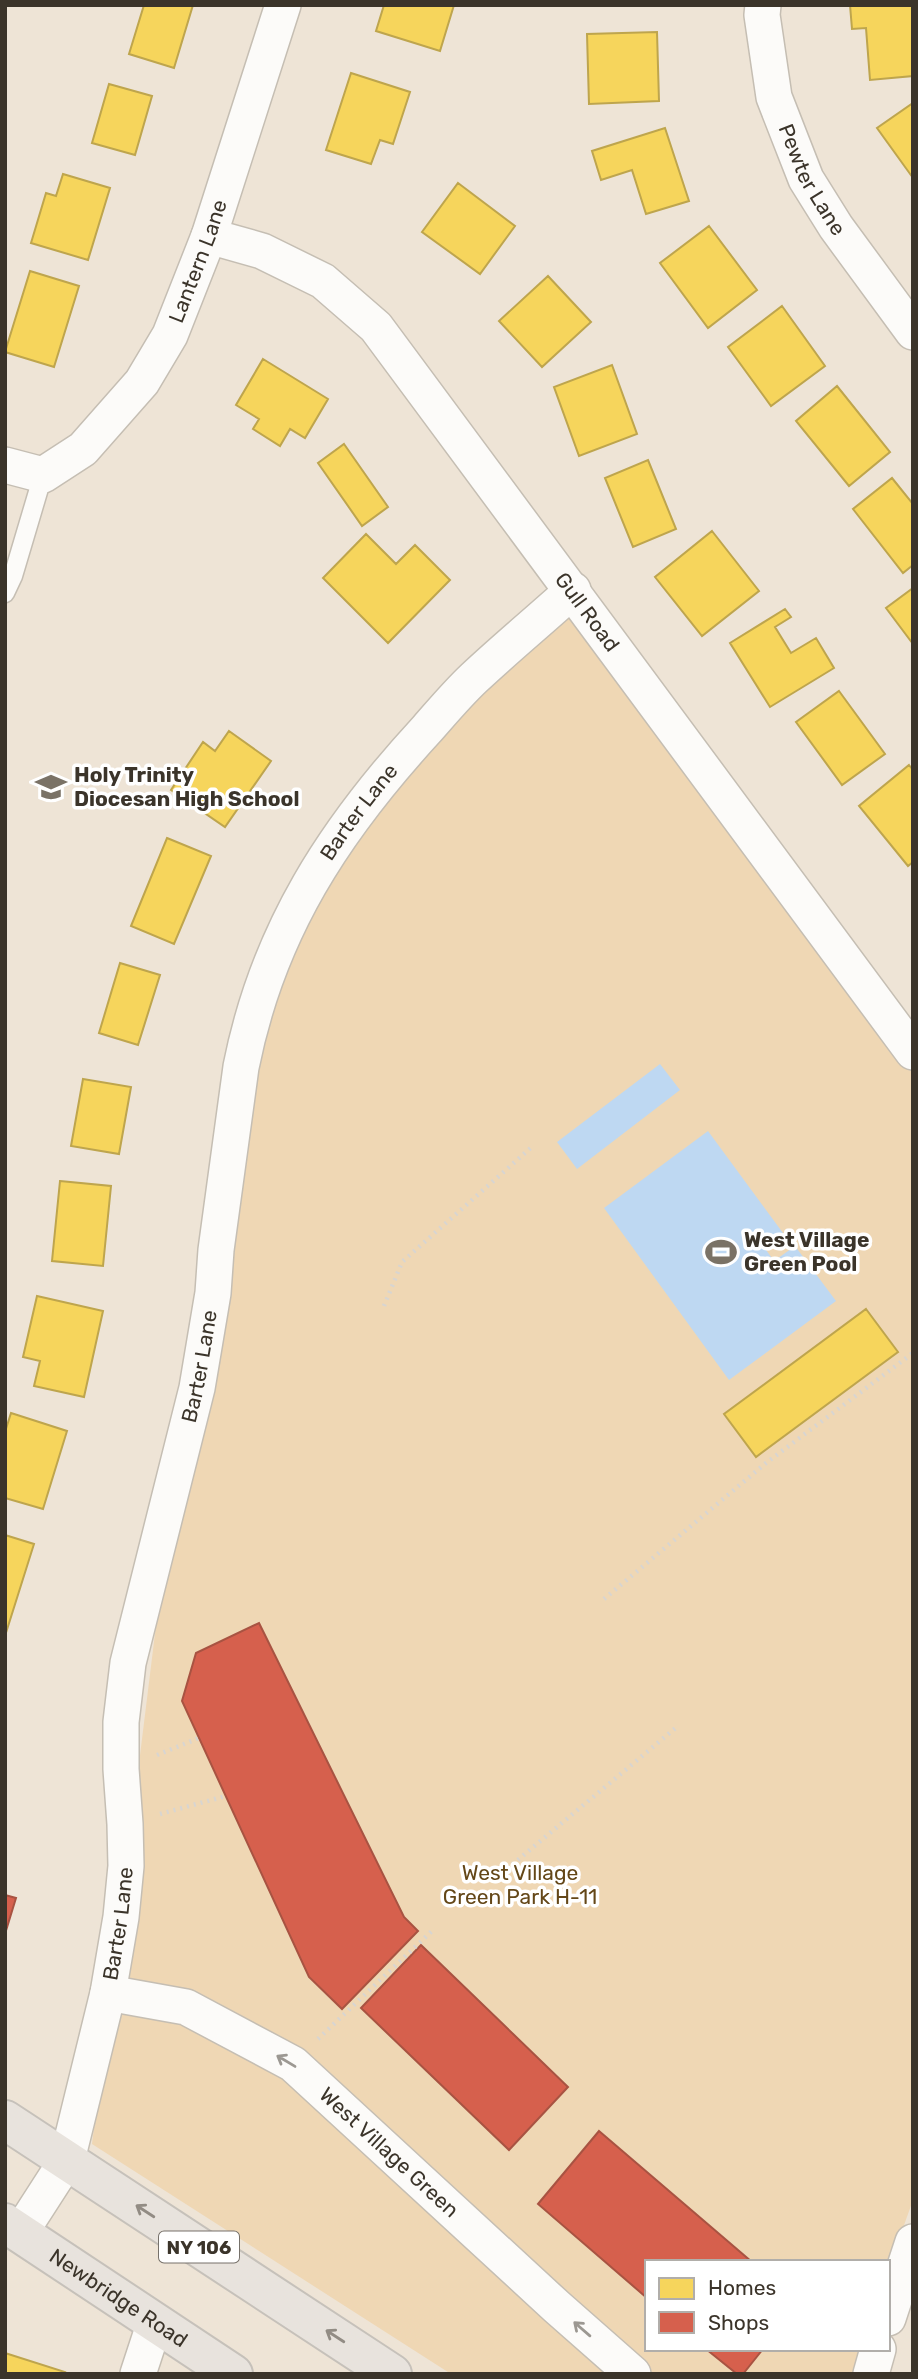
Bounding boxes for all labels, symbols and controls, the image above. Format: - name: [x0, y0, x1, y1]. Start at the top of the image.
- street label: Pewter Lane: [774, 120, 851, 240]
- street label: Lantern Lane: [163, 196, 232, 326]
- street label: Gull Road: [550, 567, 625, 656]
- street label: Barter Lane: [314, 758, 403, 865]
- place label: Holy Trinity Diocesan High School: [74, 762, 299, 811]
- school or university icon: Holy Trinity Diocesan High School: [34, 770, 68, 804]
- place label: West Village Green Pool: [744, 1227, 869, 1276]
- sports icon: West Village Green Pool: [704, 1235, 738, 1269]
- street label: Barter Lane: [176, 1308, 222, 1425]
- park label: West Village Green Park H-11: [443, 1860, 597, 1909]
- street label: Barter Lane: [97, 1866, 138, 1982]
- one-way arrow: [277, 2054, 297, 2068]
- street label: West Village Green: [315, 2082, 464, 2222]
- one-way arrow: [136, 2204, 156, 2218]
- road number: NY 106: [159, 2232, 239, 2262]
- street label: Newbridge Road: [45, 2243, 192, 2352]
- legend: [645, 2260, 890, 2351]
- text: Homes: [708, 2275, 776, 2300]
- text: Shops: [708, 2310, 769, 2335]
- one-way arrow: [573, 2321, 591, 2337]
- one-way arrow: [326, 2329, 346, 2343]

